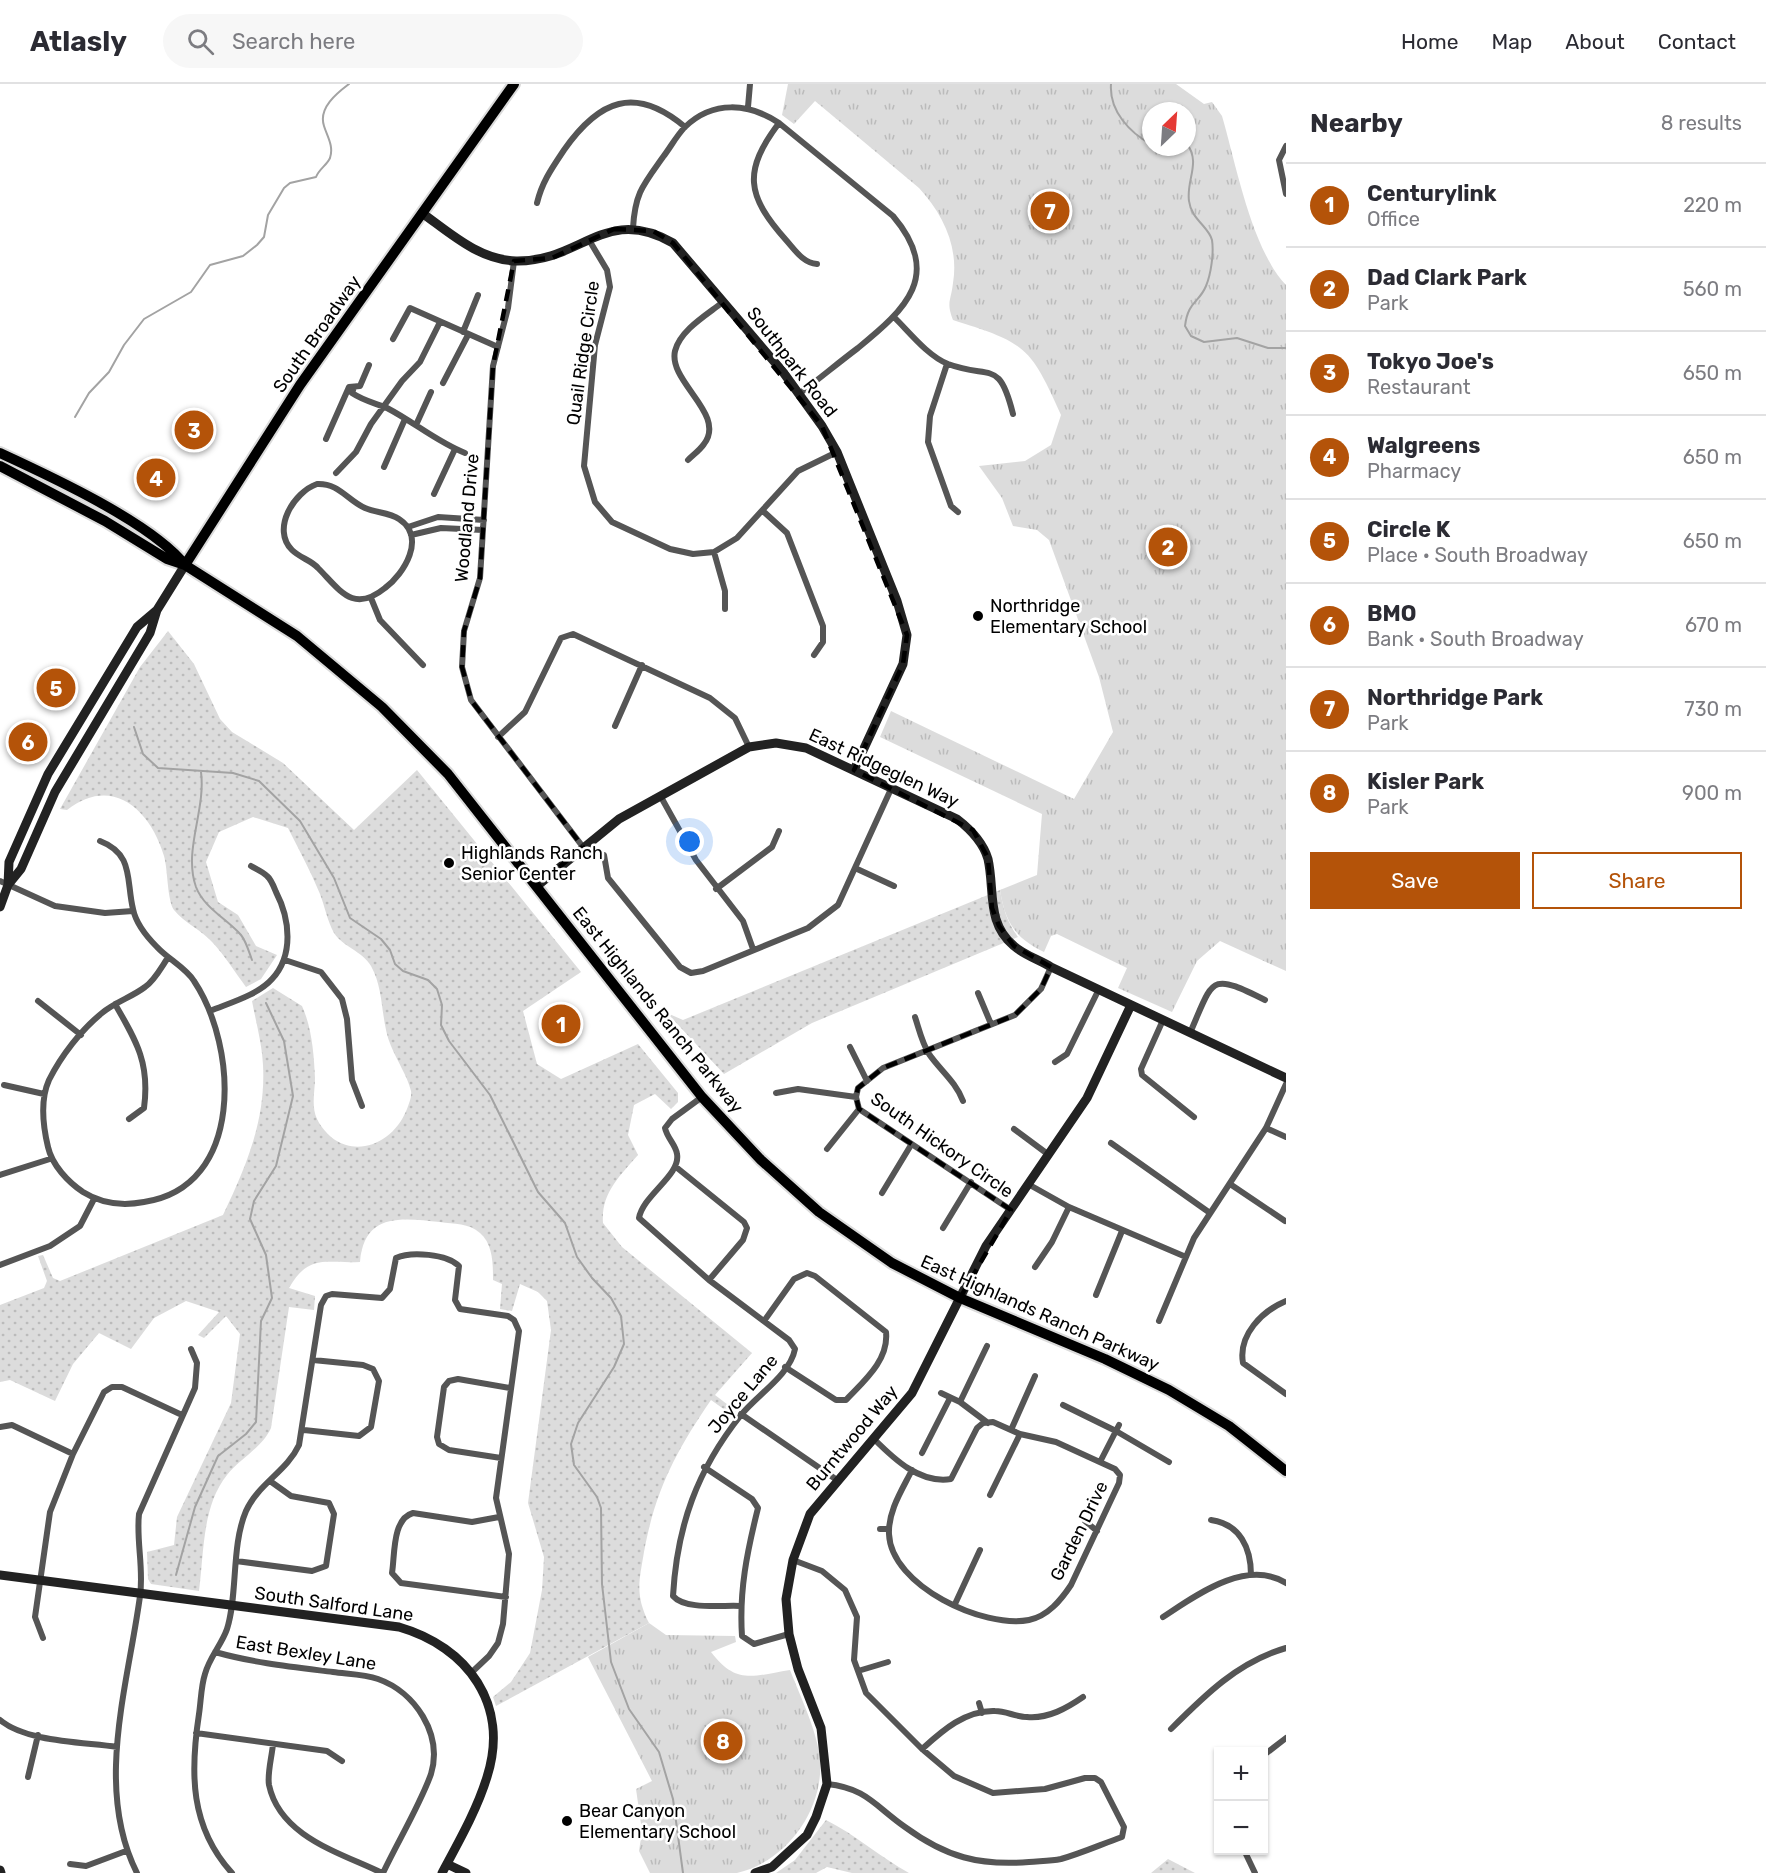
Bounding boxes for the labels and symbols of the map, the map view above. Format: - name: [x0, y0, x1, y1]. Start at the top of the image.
- north arrow: [1142, 102, 1196, 156]
- pin: 7: [1030, 188, 1070, 234]
- street label: South Broadway: [268, 271, 366, 397]
- street label: Quail Ridge Circle: [562, 279, 604, 427]
- street label: Southpark Road: [742, 302, 842, 422]
- pin: 3: [174, 408, 214, 452]
- street label: Woodland Drive: [450, 453, 484, 583]
- pin: 4: [136, 456, 176, 500]
- pin: 2: [1148, 524, 1188, 570]
- place label: Northridge Elementary School: [990, 595, 1147, 638]
- marker: Northridge Elementary School: [971, 609, 985, 623]
- pin: 5: [36, 666, 76, 710]
- pin: 6: [9, 720, 48, 764]
- street label: East Ridgeglen Way: [805, 724, 963, 812]
- your location: [675, 827, 704, 856]
- place label: Highlands Ranch Senior Center: [461, 842, 603, 885]
- marker: Highlands Ranch Senior Center: [442, 856, 456, 870]
- street label: East Highlands Ranch Parkway: [568, 902, 748, 1118]
- pin: 1: [542, 1002, 580, 1046]
- street label: South Hickory Circle: [866, 1087, 1018, 1203]
- street label: East Highlands Ranch Parkway: [917, 1250, 1163, 1376]
- street label: Joyce Lane: [704, 1350, 782, 1438]
- street label: Burntwood Way: [802, 1381, 903, 1495]
- street label: Garden Drive: [1045, 1478, 1113, 1584]
- street label: South Salford Lane: [253, 1582, 415, 1626]
- street label: East Bexley Lane: [234, 1631, 378, 1675]
- pin: 8: [704, 1718, 742, 1764]
- place label: Bear Canyon Elementary School: [579, 1800, 736, 1843]
- marker: Bear Canyon Elementary School: [560, 1814, 574, 1828]

